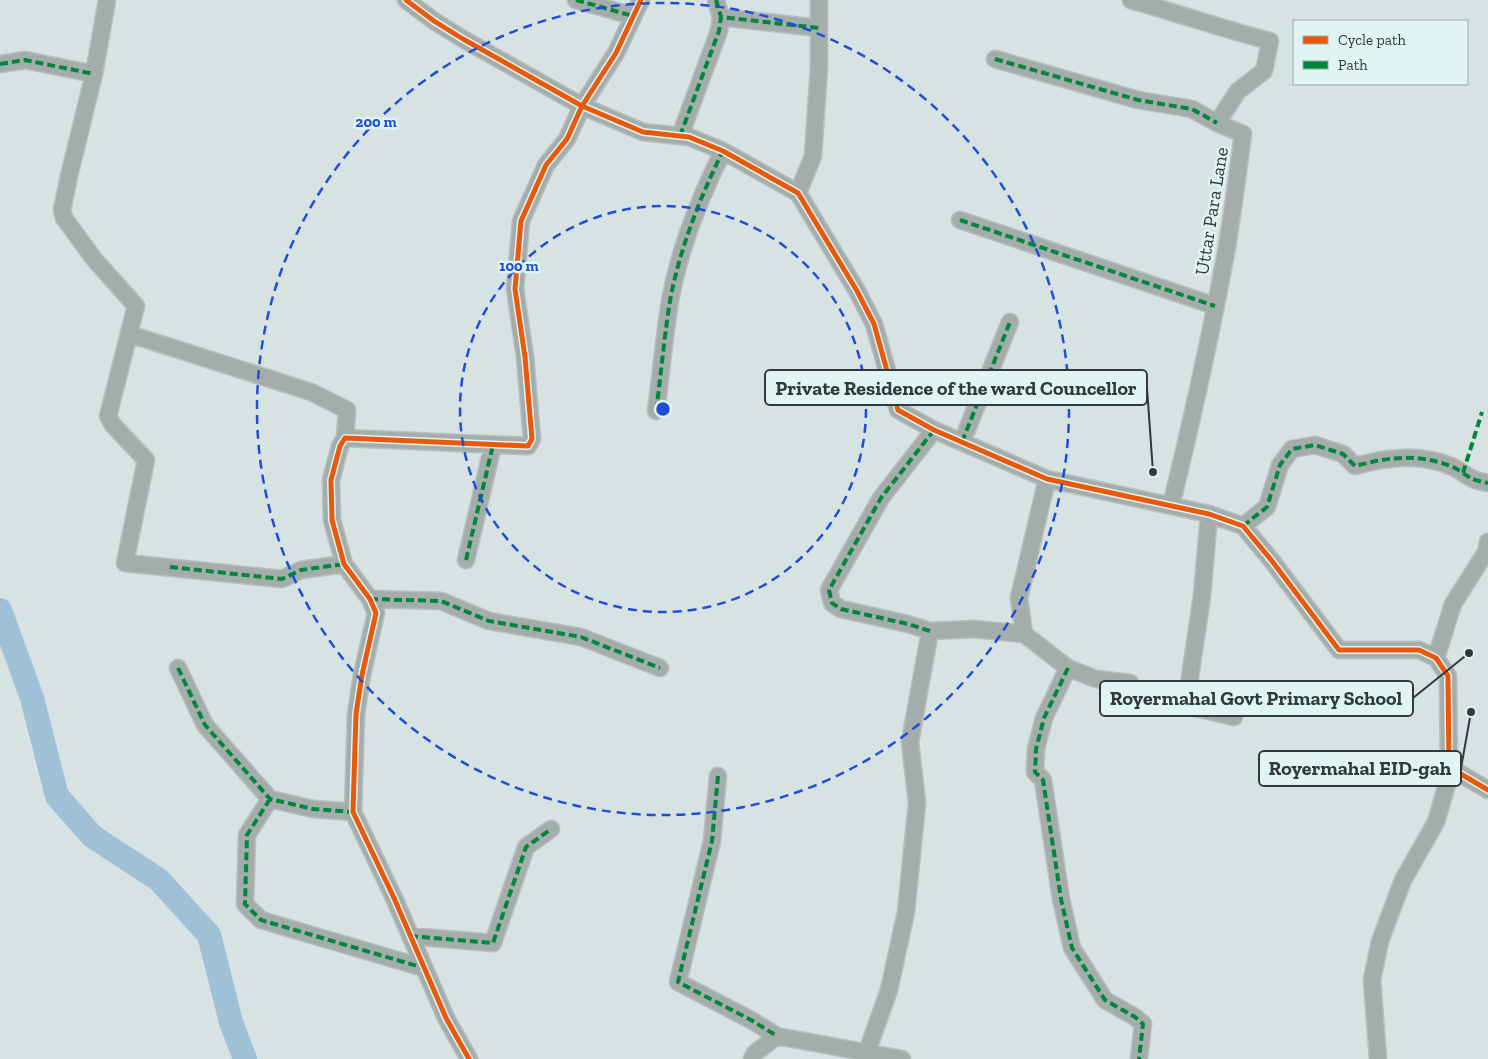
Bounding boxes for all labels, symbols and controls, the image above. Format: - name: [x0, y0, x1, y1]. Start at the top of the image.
- legend: [1293, 20, 1468, 85]
- text: Cycle path: [1338, 31, 1407, 49]
- text: Path: [1338, 56, 1368, 74]
- text: 200 m: [355, 113, 397, 131]
- street label: Uttar Para Lane: [1190, 145, 1233, 277]
- text: 100 m: [499, 257, 539, 275]
- callout: Private Residence of the ward Councellor: [765, 370, 1147, 405]
- text: Private Residence of the ward Councellor: [775, 376, 1137, 400]
- centre of rings: [654, 400, 672, 418]
- callout: Royermahal Govt Primary School: [1100, 681, 1413, 716]
- text: Royermahal Govt Primary School: [1110, 686, 1402, 710]
- callout: Royermahal EID-gah: [1259, 751, 1461, 786]
- text: Royermahal EID-gah: [1269, 756, 1452, 780]

